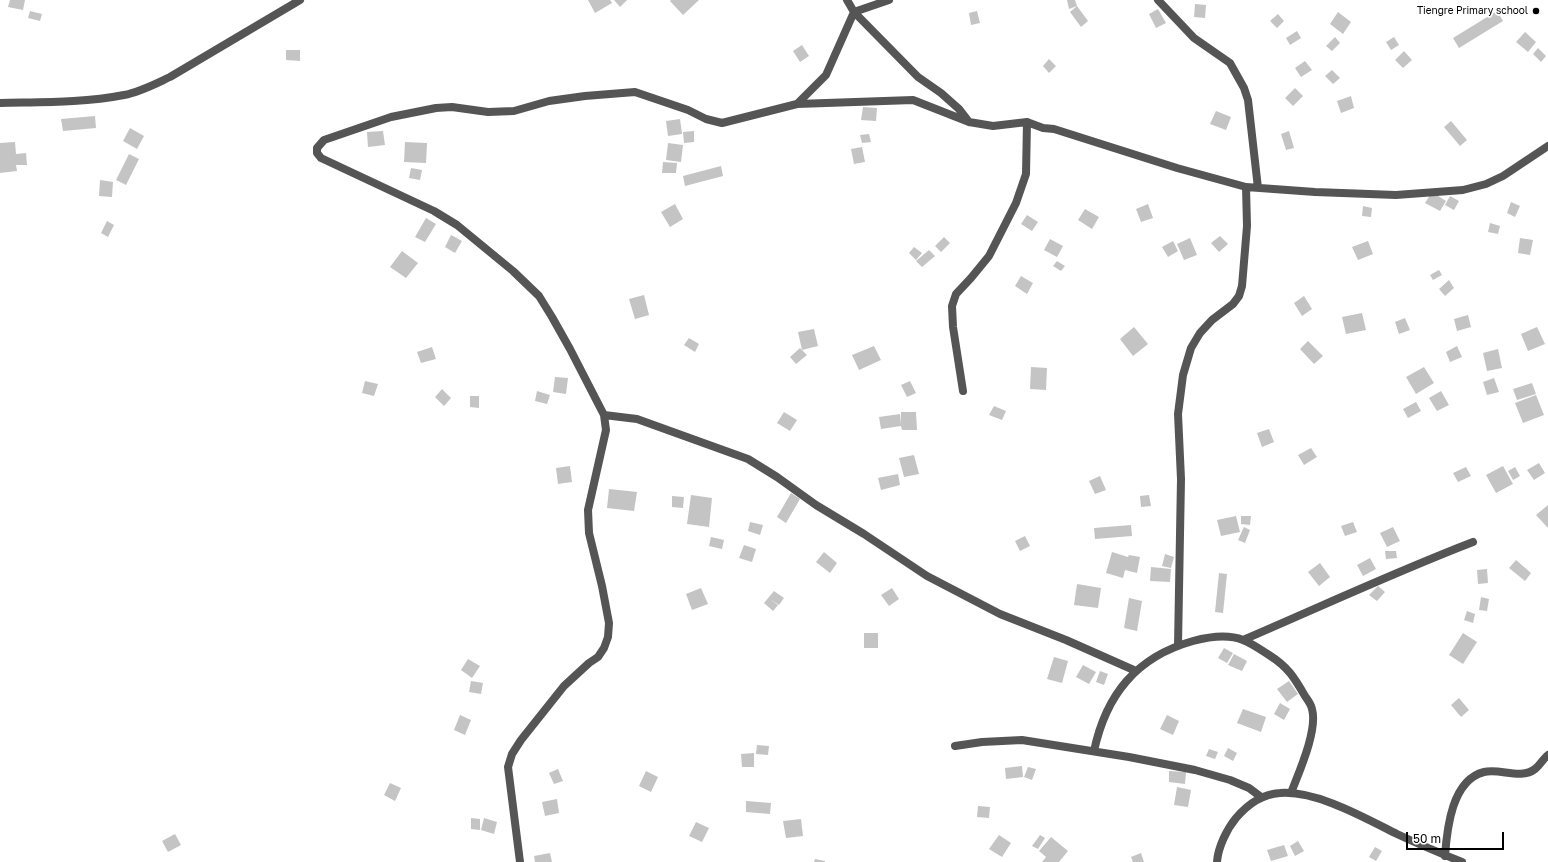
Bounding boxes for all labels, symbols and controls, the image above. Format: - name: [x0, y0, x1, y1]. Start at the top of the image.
- place label: Tiengre Primary school: [1417, 5, 1528, 17]
- marker: Tiengre Primary school: [1531, 6, 1541, 16]
- scale bar: [1408, 824, 1506, 850]
- text: 50 m: [1413, 831, 1441, 846]

